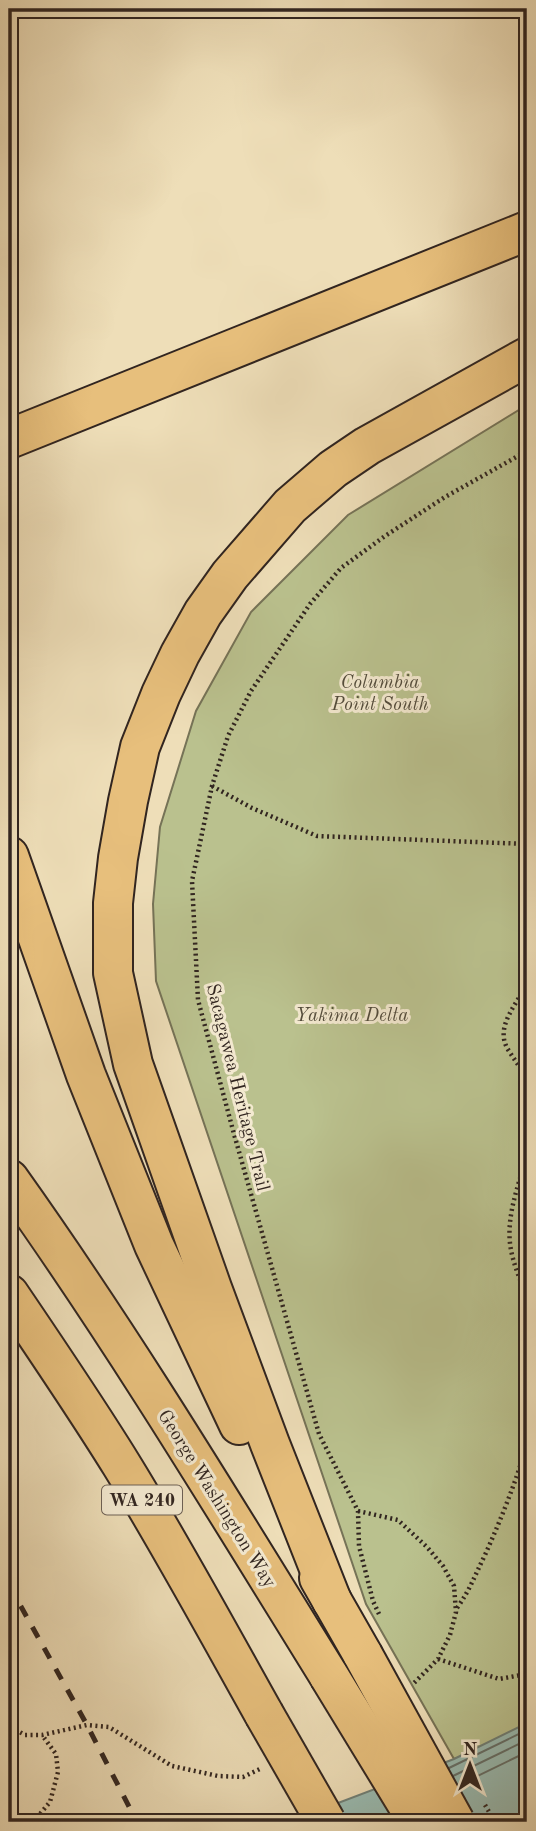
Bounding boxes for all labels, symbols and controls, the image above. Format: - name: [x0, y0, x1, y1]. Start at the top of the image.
- park label: Columbia Point South: [330, 674, 429, 715]
- street label: Sacagawea Heritage Trail: [202, 982, 272, 1193]
- park label: Yakima Delta: [296, 1007, 408, 1026]
- street label: George Washington Way: [153, 1407, 279, 1592]
- road number: WA 240: [102, 1485, 182, 1514]
- north arrow: [434, 1730, 504, 1800]
- text: N: [463, 1741, 478, 1760]

